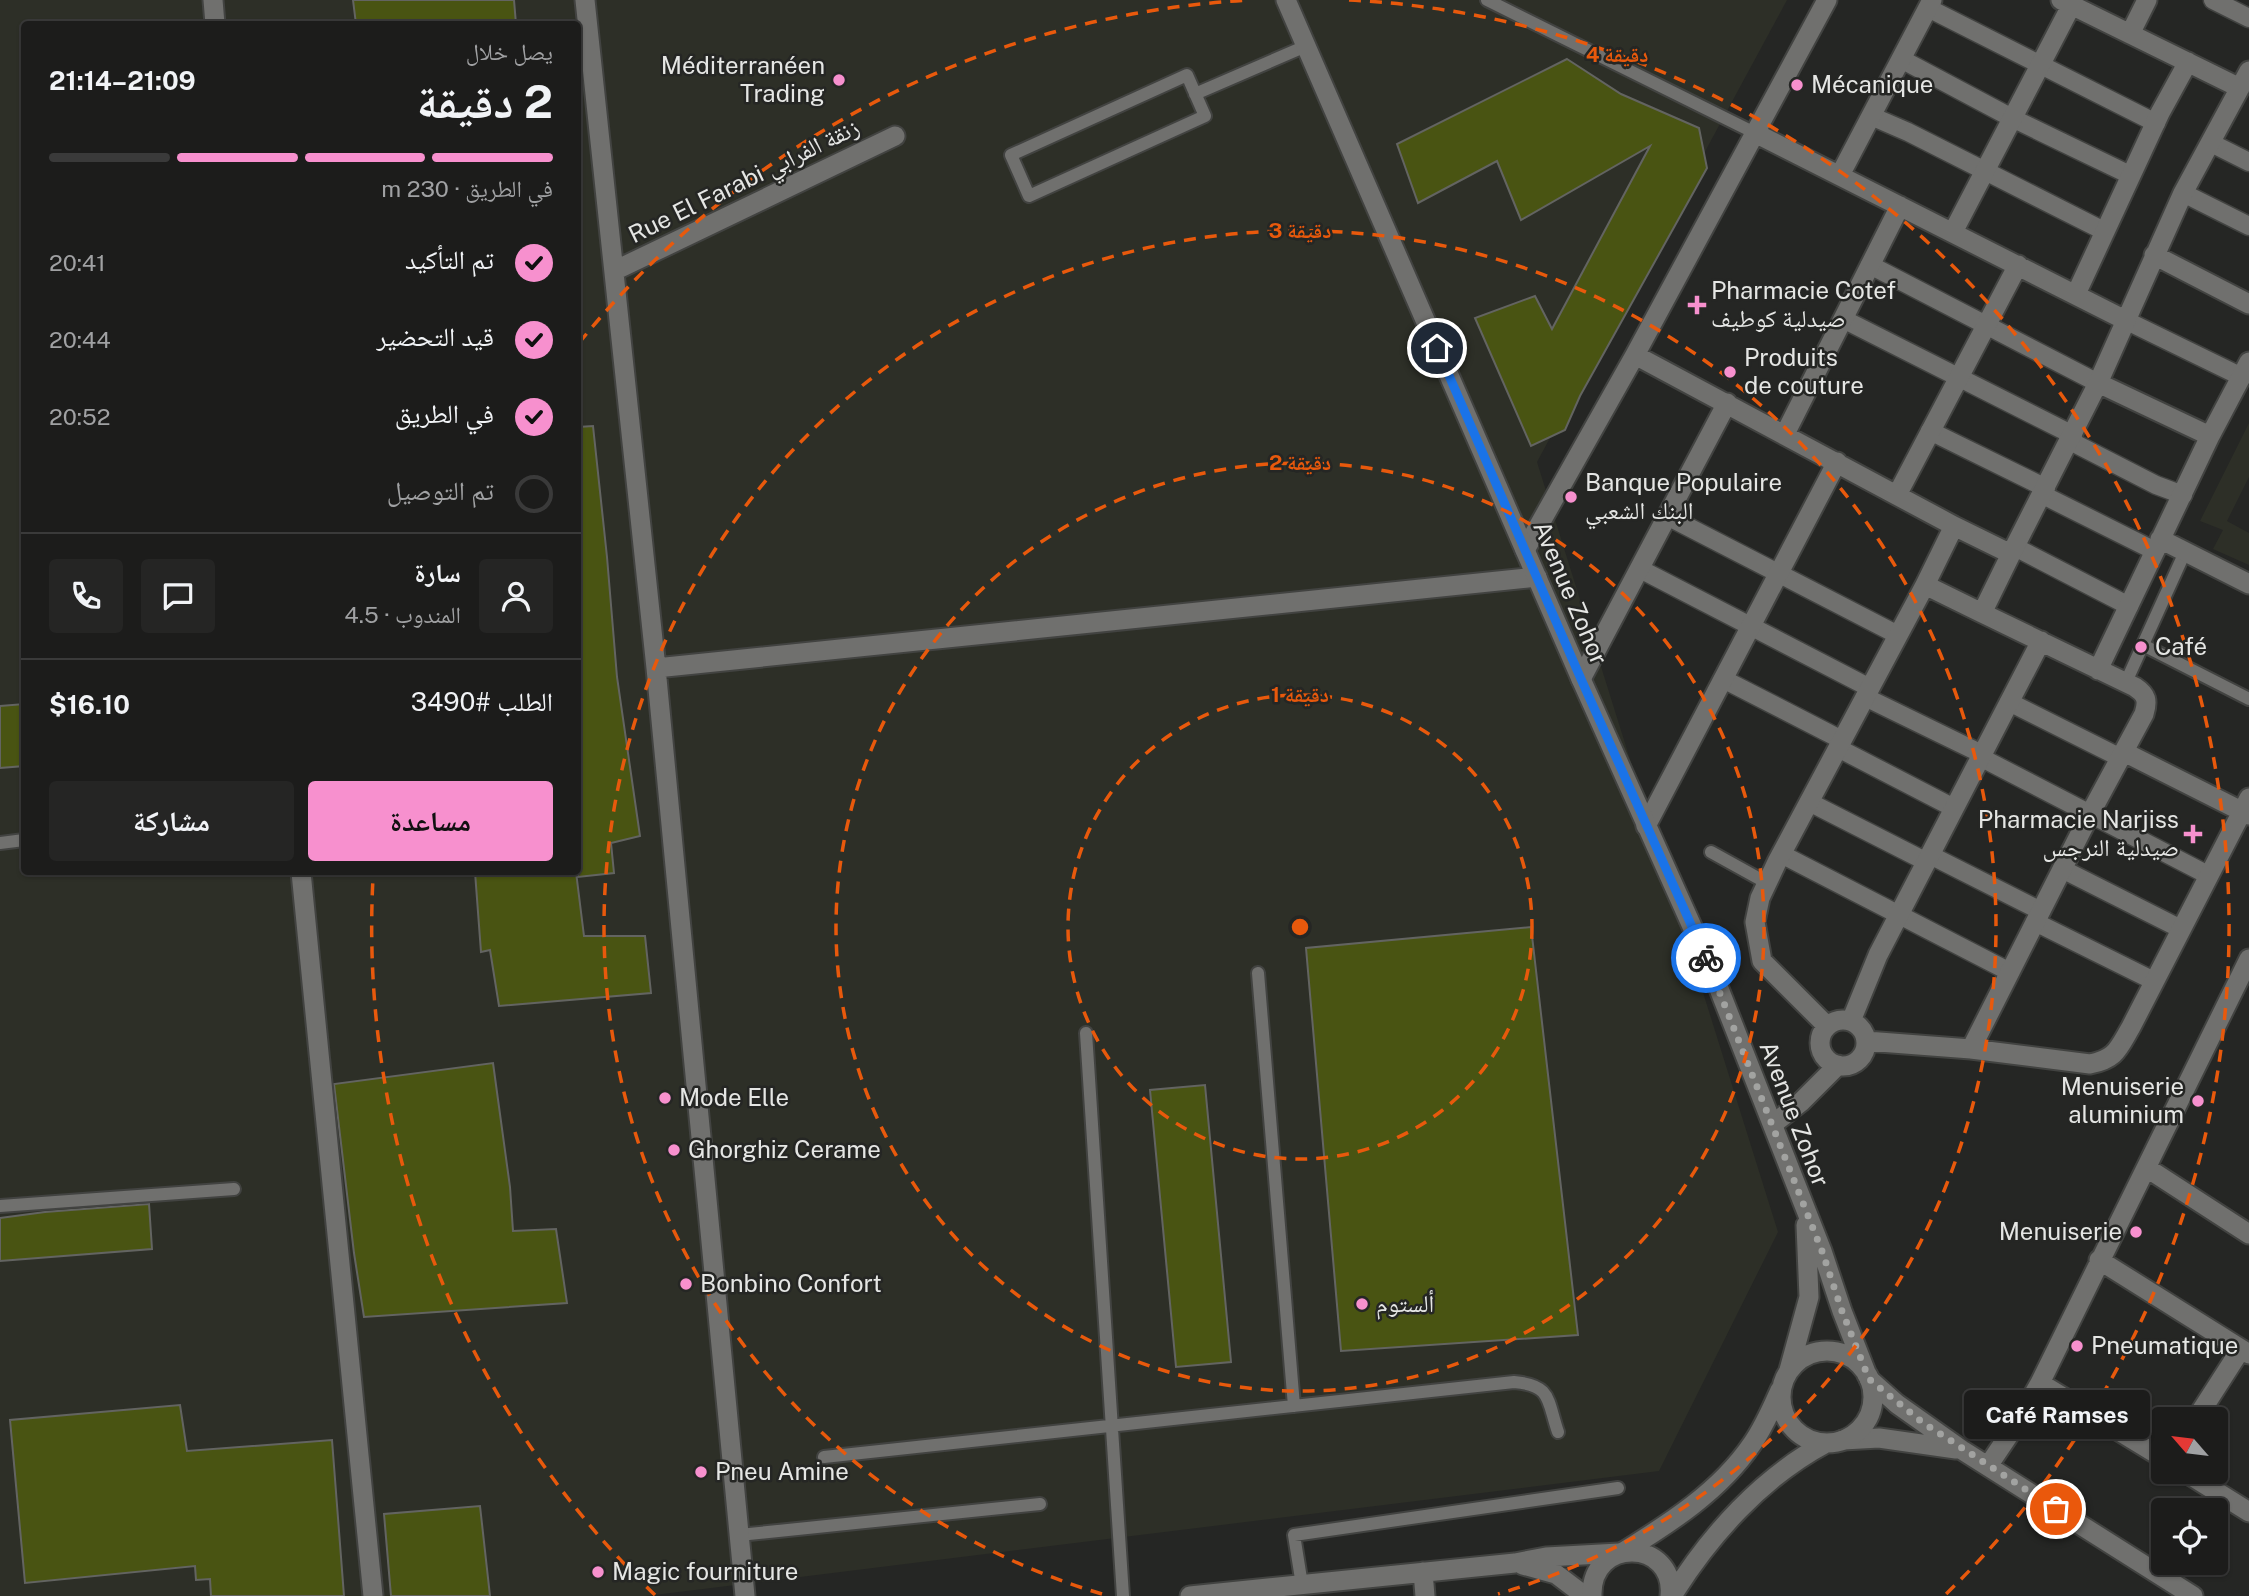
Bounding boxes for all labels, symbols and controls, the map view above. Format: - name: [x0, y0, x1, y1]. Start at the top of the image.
- text: يصل خلال: [466, 38, 553, 65]
- text: 4 دقيقة: [1586, 42, 1648, 67]
- place label: Méditerranéen Trading: [661, 51, 825, 107]
- text: 21:09–21:14: [49, 65, 196, 96]
- place label: Mécanique: [1811, 70, 1933, 98]
- marker: Méditerranéen Trading: [831, 72, 847, 88]
- text: 2 دقيقة: [417, 74, 553, 128]
- marker: Mécanique: [1789, 77, 1805, 93]
- street label: Rue El Farabi زنقة الفرابي: [624, 112, 866, 254]
- text: في الطريق · 230 m: [381, 175, 553, 202]
- text: 3 دقيقة: [1269, 218, 1331, 243]
- text: تم التأكيد: [405, 244, 494, 275]
- icon: check: [515, 244, 553, 282]
- text: 20:41: [49, 249, 106, 276]
- place label: Pharmacie Cotef صيدلية كوطيف: [1711, 276, 1896, 332]
- marker: Pharmacie Cotef صيدلية كوطيف: [1689, 297, 1705, 313]
- pin: [1407, 318, 1467, 378]
- text: قيد التحضير: [377, 321, 494, 352]
- icon: check: [515, 321, 553, 359]
- text: 20:44: [49, 326, 111, 353]
- icon: home: [1418, 329, 1456, 367]
- place label: Produits de couture: [1744, 343, 1864, 399]
- marker: Produits de couture: [1722, 364, 1738, 380]
- text: في الطريق: [395, 398, 494, 429]
- icon: check: [515, 398, 553, 436]
- text: 20:52: [49, 403, 110, 430]
- text: 2 دقيقة: [1269, 450, 1331, 475]
- place label: Banque Populaire البنك الشعبي: [1585, 468, 1782, 530]
- text: تم التوصيل: [387, 475, 494, 506]
- marker: Banque Populaire البنك الشعبي: [1563, 489, 1579, 505]
- street label: Avenue Zohor: [1528, 517, 1614, 669]
- text: سارة: [414, 557, 461, 588]
- button: phone: [49, 559, 123, 633]
- button: chat: [141, 559, 215, 633]
- button: person: [479, 559, 553, 633]
- text: المندوب · 4.5: [344, 601, 461, 628]
- place label: Café: [2155, 632, 2207, 660]
- marker: Café: [2133, 639, 2149, 655]
- text: 1 دقيقة: [1271, 682, 1329, 707]
- text: الطلب #3490: [411, 686, 553, 717]
- text: $16.10: [49, 689, 130, 720]
- button: مشاركة: [49, 781, 294, 861]
- button: مساعدة: [308, 781, 553, 861]
- place label: Pharmacie Narjiss صيدلية النرجس: [1978, 805, 2179, 862]
- marker: Pharmacie Narjiss صيدلية النرجس: [2185, 826, 2201, 842]
- centre of rings: [1288, 915, 1312, 939]
- courier: [1671, 923, 1741, 993]
- icon: bike: [1687, 939, 1725, 977]
- street label: Avenue Zohor: [1754, 1037, 1835, 1190]
- place label: Menuiserie aluminium: [2061, 1072, 2184, 1128]
- place label: Mode Elle: [679, 1083, 789, 1111]
- marker: Mode Elle: [657, 1090, 673, 1106]
- marker: Menuiserie aluminium: [2190, 1093, 2206, 1109]
- place label: Ghorghiz Cerame: [688, 1135, 881, 1163]
- marker: Ghorghiz Cerame: [666, 1142, 682, 1158]
- place label: Menuiserie: [1999, 1217, 2122, 1245]
- marker: Menuiserie: [2128, 1224, 2144, 1240]
- place label: Bonbino Confort: [700, 1269, 882, 1297]
- marker: Bonbino Confort: [678, 1276, 694, 1292]
- place label: ألستوم: [1376, 1289, 1434, 1320]
- marker: ألستوم: [1354, 1296, 1370, 1312]
- place label: Pneumatique: [2091, 1331, 2238, 1359]
- marker: Pneumatique: [2069, 1338, 2085, 1354]
- callout: Café Ramses: [1963, 1390, 2149, 1439]
- text: Café Ramses: [1985, 1401, 2129, 1428]
- north arrow: [2151, 1407, 2228, 1484]
- map controls: [2151, 1407, 2228, 1575]
- place label: Pneu Amine: [715, 1457, 849, 1485]
- marker: Pneu Amine: [693, 1464, 709, 1480]
- pin: [2026, 1479, 2086, 1539]
- icon: bag: [2037, 1490, 2075, 1528]
- button: locate: [2151, 1498, 2228, 1575]
- place label: Magic fourniture: [612, 1557, 798, 1585]
- marker: Magic fourniture: [590, 1564, 606, 1580]

